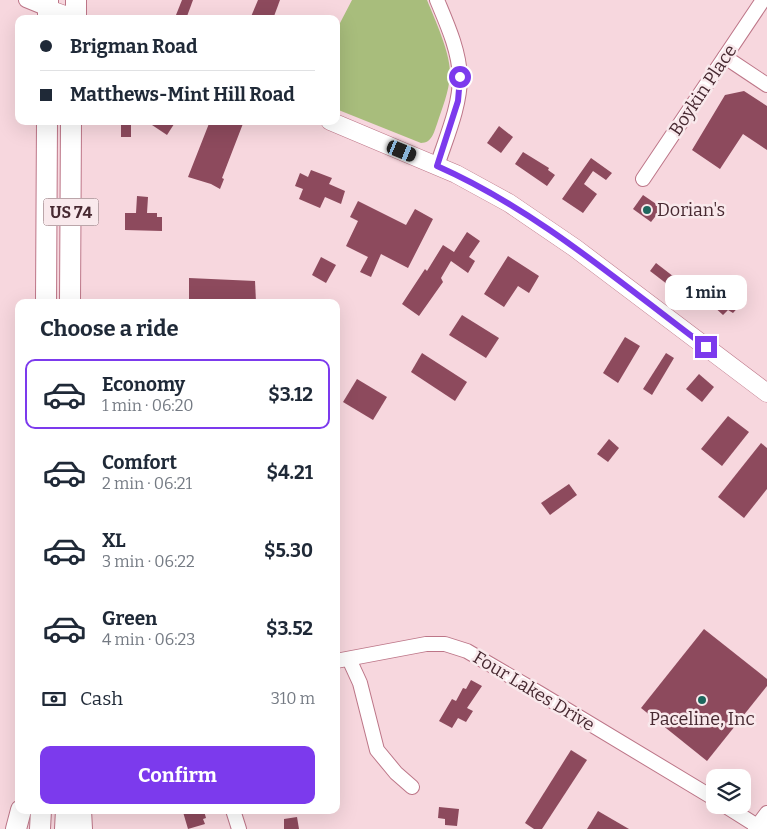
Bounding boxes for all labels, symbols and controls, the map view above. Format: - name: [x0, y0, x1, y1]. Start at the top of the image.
- text: Brigman Road: [70, 35, 198, 58]
- street label: Boykin Place: [665, 40, 741, 140]
- route start: [449, 66, 471, 88]
- text: Matthews-Mint Hill Road: [70, 83, 295, 106]
- car: [385, 138, 418, 164]
- road number: US 74: [44, 198, 98, 226]
- place label: Dorian's: [657, 199, 725, 221]
- marker: Dorian's: [641, 204, 653, 216]
- callout: 1 min: [665, 274, 747, 310]
- text: 1 min: [686, 283, 726, 302]
- text: Choose a ride: [40, 315, 179, 342]
- route end: [695, 336, 717, 358]
- icon: car: [42, 372, 87, 417]
- text: Economy: [102, 373, 185, 396]
- text: $3.12: [268, 383, 313, 406]
- text: 1 min · 06:20: [102, 396, 194, 415]
- icon: car: [42, 450, 87, 495]
- text: Comfort: [102, 451, 177, 474]
- text: $4.21: [267, 461, 313, 484]
- text: 2 min · 06:21: [102, 474, 192, 493]
- icon: car: [42, 528, 87, 573]
- text: XL: [102, 529, 126, 552]
- text: $5.30: [264, 539, 313, 562]
- text: 3 min · 06:22: [102, 552, 195, 571]
- icon: car: [42, 606, 87, 651]
- text: Green: [102, 607, 157, 630]
- text: $3.52: [266, 617, 313, 640]
- text: 4 min · 06:23: [102, 630, 195, 649]
- street label: Four Lakes Drive: [469, 646, 599, 736]
- icon: cash: [40, 685, 68, 713]
- text: Cash: [80, 687, 123, 710]
- text: 310 m: [271, 689, 315, 708]
- marker: Paceline, Inc: [696, 694, 708, 706]
- place label: Paceline, Inc: [649, 708, 755, 730]
- button: Confirm: [40, 746, 315, 804]
- map controls: [706, 769, 751, 814]
- button: layers: [706, 769, 751, 814]

